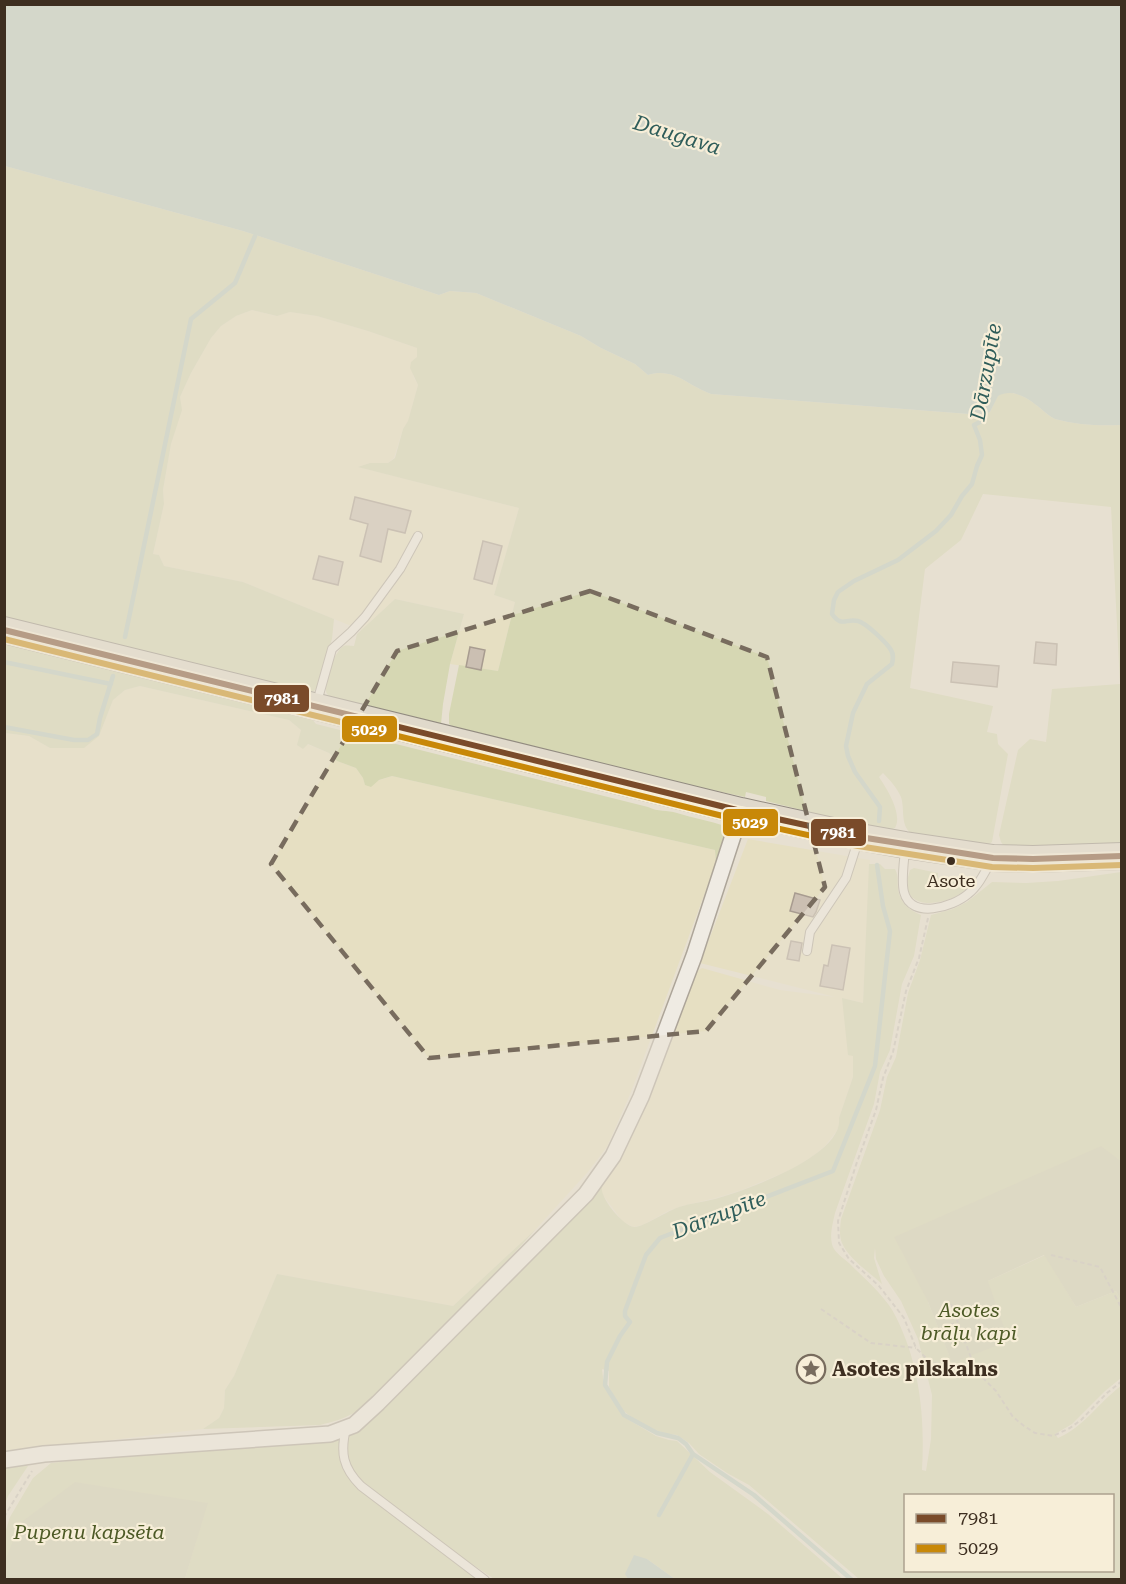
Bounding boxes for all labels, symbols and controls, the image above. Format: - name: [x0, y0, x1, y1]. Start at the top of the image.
- water label: Daugava: [630, 110, 724, 160]
- water label: Dārzupīte: [965, 321, 1006, 423]
- line badge: 7981: [253, 684, 310, 713]
- text: 7981: [264, 689, 300, 708]
- line badge: 5029: [341, 715, 398, 743]
- text: 5029: [351, 720, 387, 739]
- line badge: 5029: [722, 808, 779, 837]
- text: 5029: [732, 813, 768, 832]
- line badge: 7981: [810, 818, 867, 847]
- text: 7981: [820, 823, 856, 842]
- marker: Asote: [945, 855, 957, 867]
- place label: Asote: [927, 870, 975, 891]
- water label: Dārzupīte: [668, 1186, 769, 1244]
- park label: Asotes brāļu kapi: [921, 1298, 1017, 1347]
- place icon: Asotes pilskalns: [795, 1353, 827, 1385]
- place label: Asotes pilskalns: [832, 1357, 998, 1381]
- legend: [904, 1494, 1114, 1572]
- text: 7981: [958, 1507, 998, 1528]
- park label: Pupenu kapsēta: [12, 1520, 165, 1544]
- text: 5029: [958, 1537, 998, 1558]

